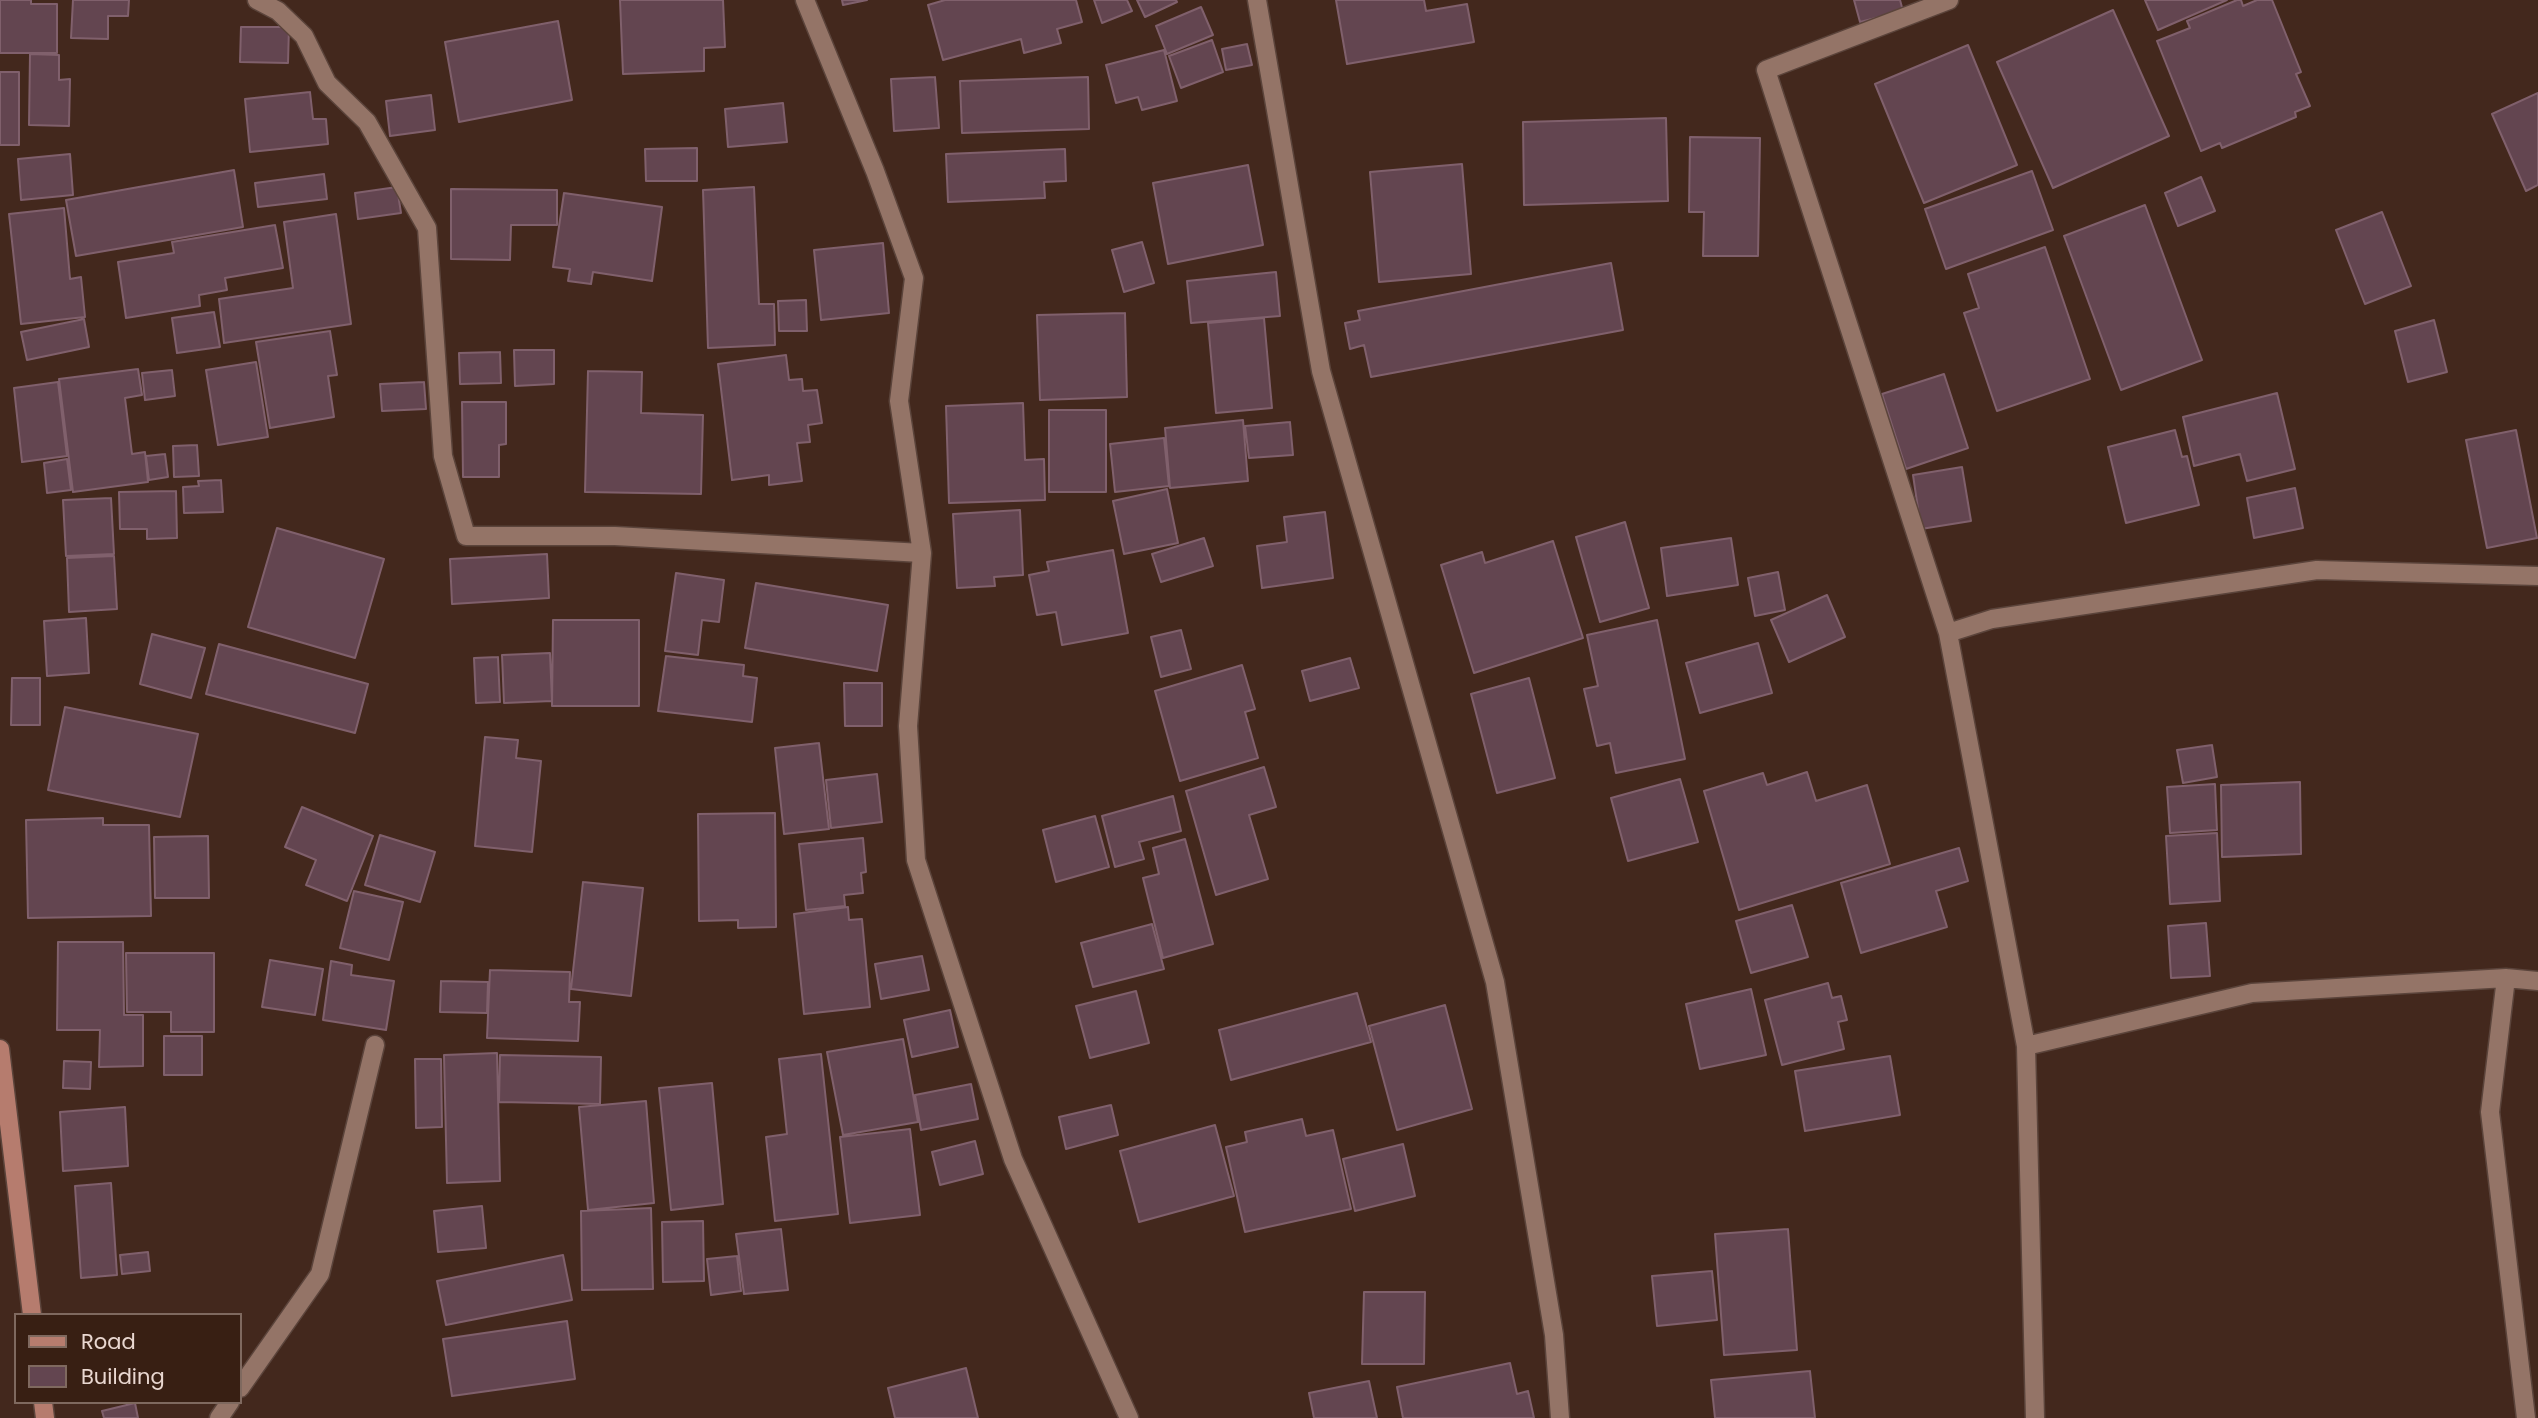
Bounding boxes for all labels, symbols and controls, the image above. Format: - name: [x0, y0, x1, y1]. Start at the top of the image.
- legend: [14, 1313, 242, 1404]
- text: Road: [81, 1327, 136, 1356]
- text: Building: [81, 1362, 165, 1391]

